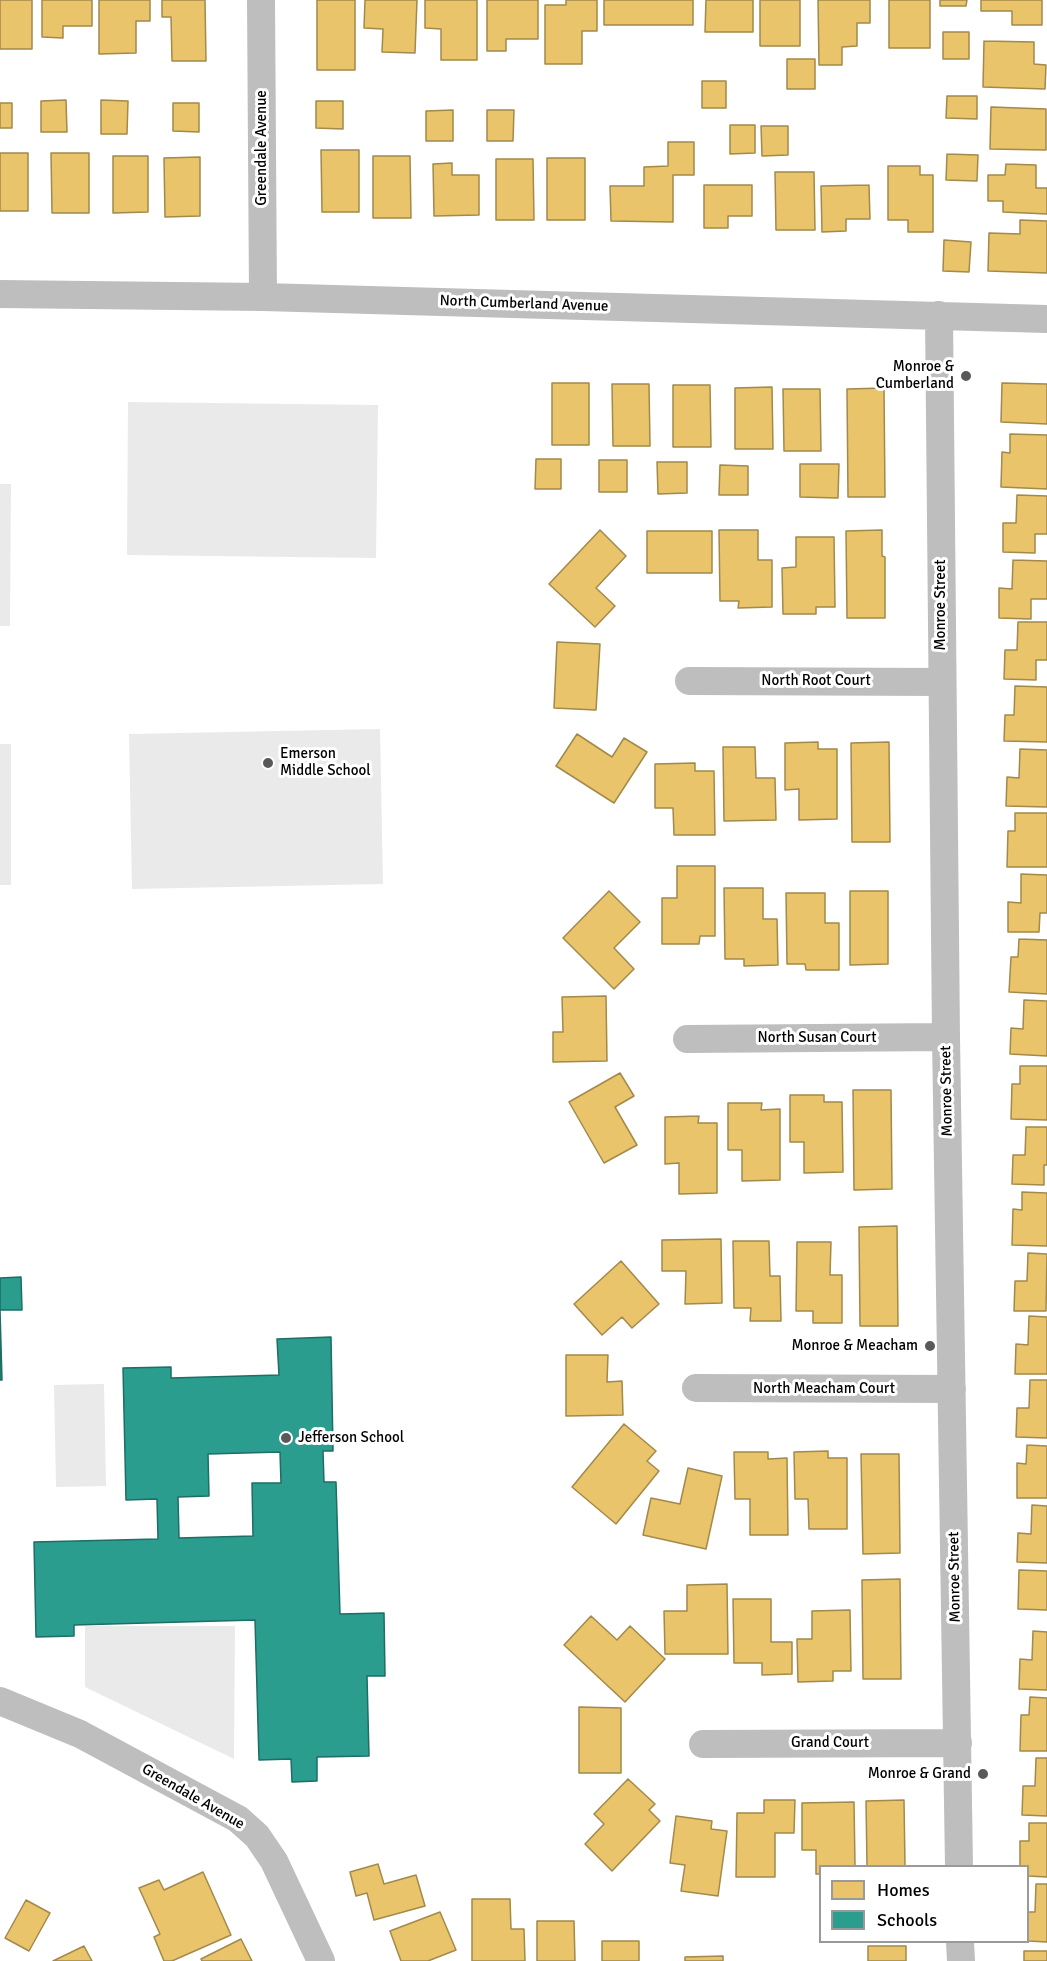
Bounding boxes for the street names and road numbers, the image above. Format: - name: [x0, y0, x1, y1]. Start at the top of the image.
- street label: Greendale Avenue: [253, 90, 271, 206]
- street label: North Cumberland Avenue: [439, 292, 609, 316]
- street label: Monroe Street: [932, 559, 950, 651]
- street label: North Root Court: [761, 672, 871, 690]
- street label: North Susan Court: [758, 1029, 876, 1047]
- street label: Monroe Street: [937, 1045, 957, 1137]
- street label: North Meacham Court: [753, 1380, 895, 1398]
- street label: Monroe Street: [945, 1531, 965, 1623]
- street label: Grand Court: [791, 1734, 869, 1752]
- street label: Greendale Avenue: [138, 1760, 248, 1834]

